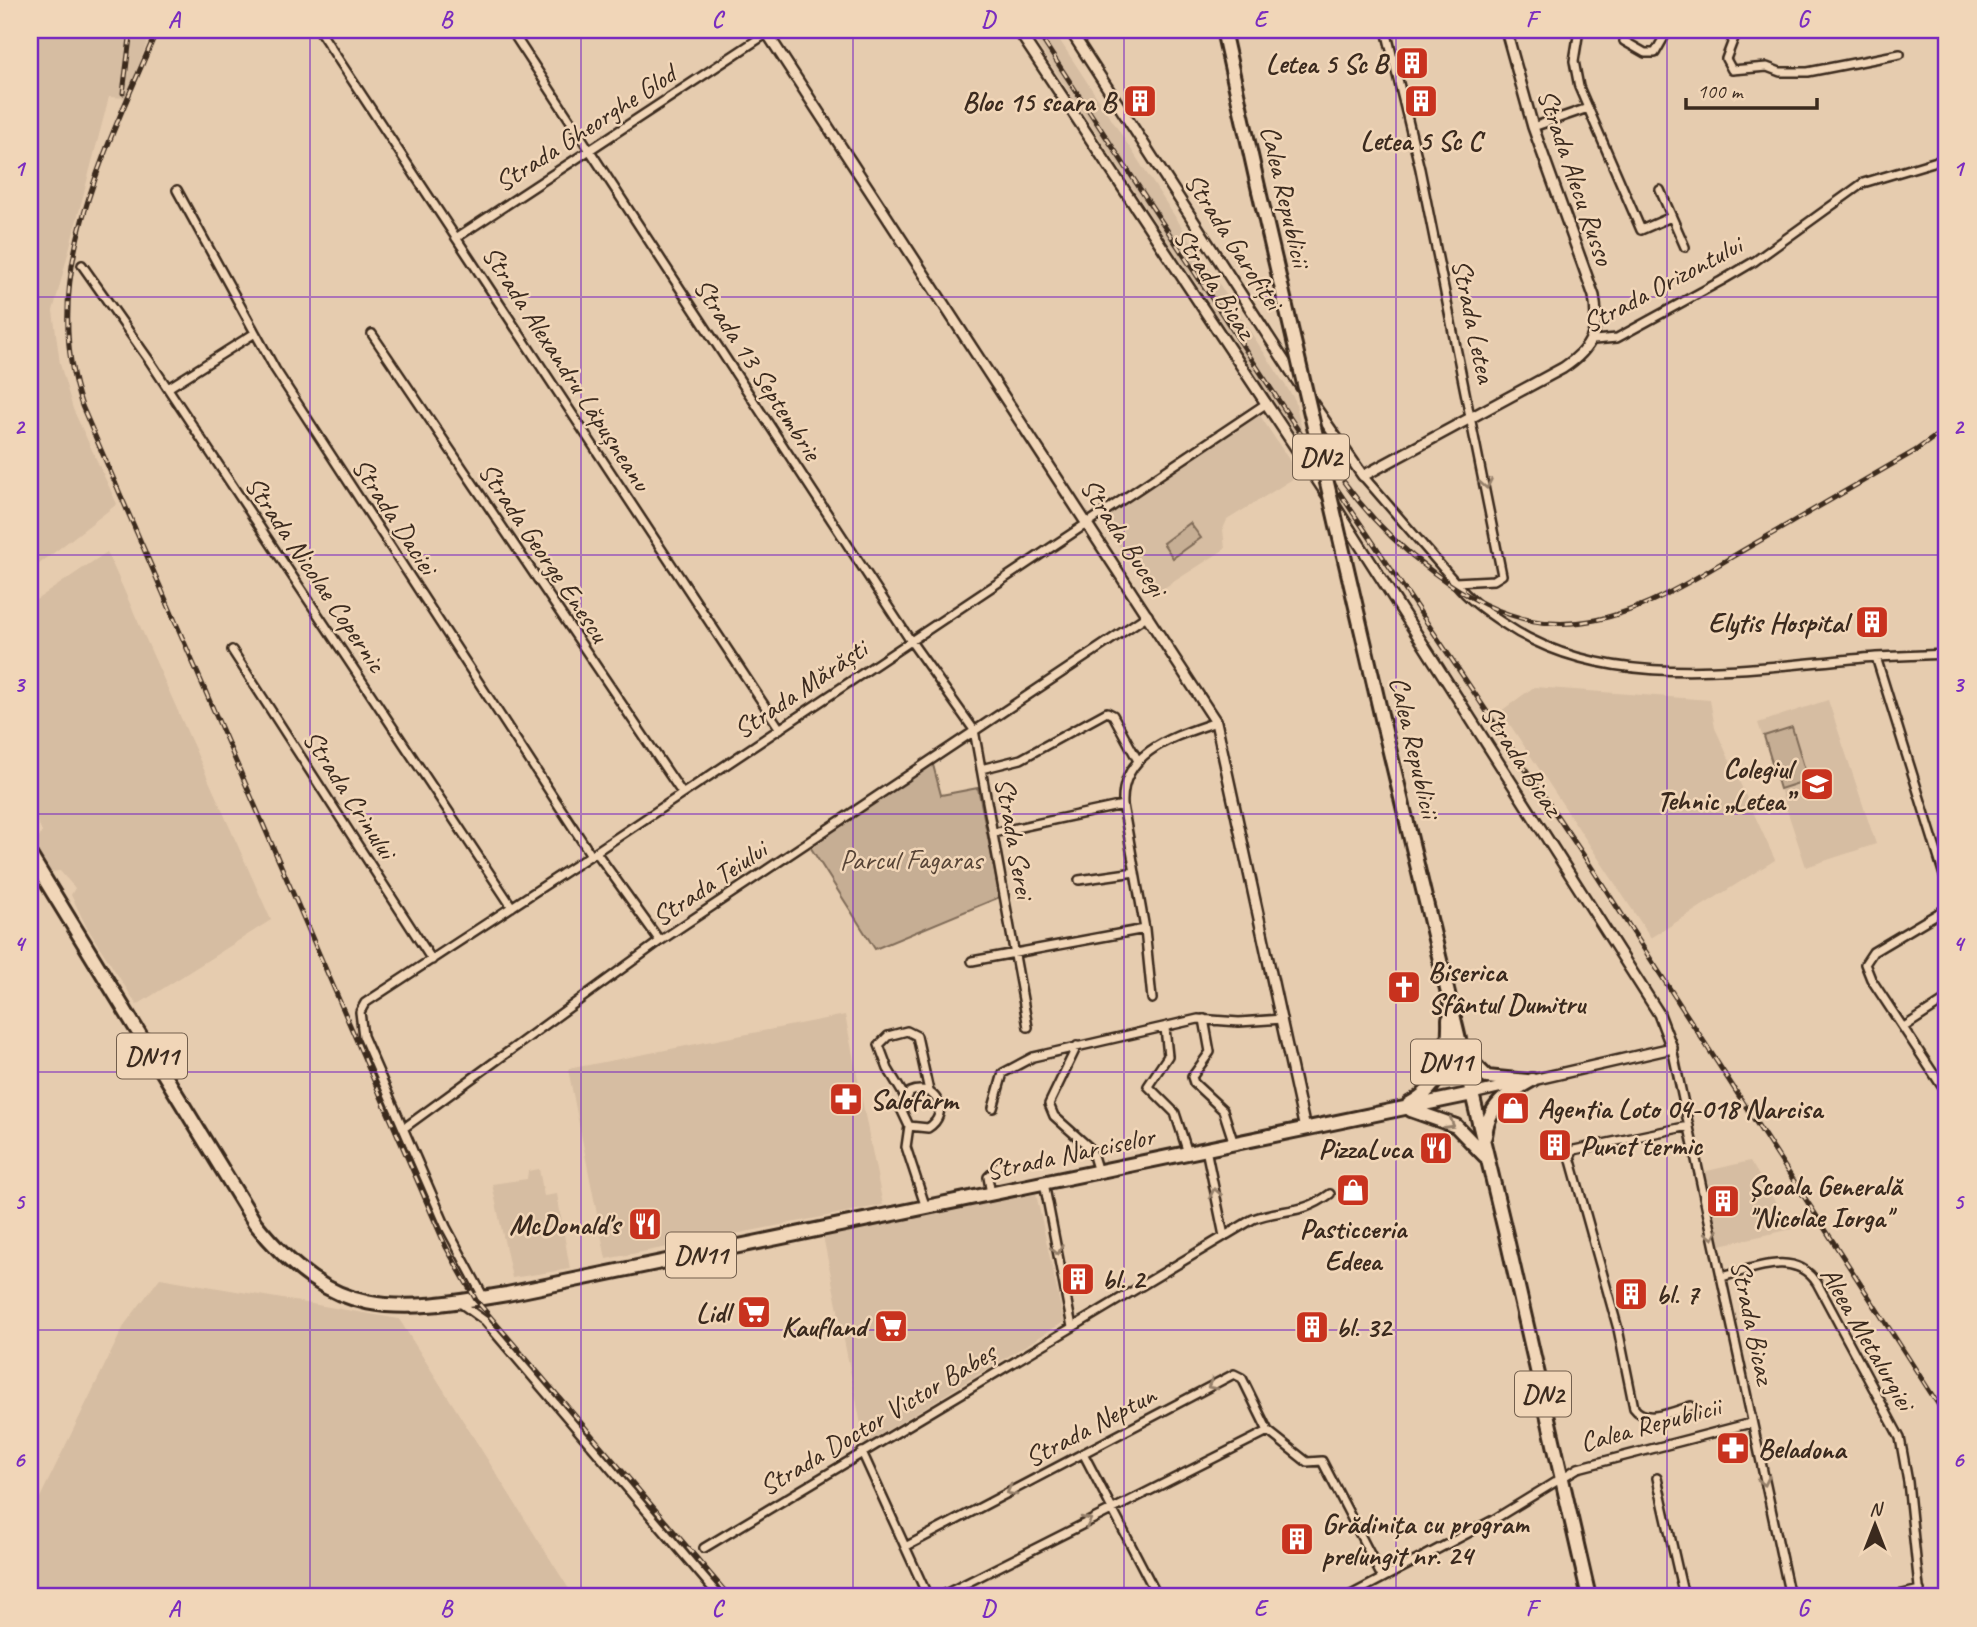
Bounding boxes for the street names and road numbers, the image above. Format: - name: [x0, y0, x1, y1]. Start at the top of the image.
- street label: Strada Gheorghe Glod: [488, 54, 685, 200]
- street label: Strada Alecu Russo: [1530, 85, 1623, 271]
- street label: Calea Republicii: [1253, 122, 1320, 274]
- street label: Strada Garofiței: [1177, 166, 1293, 319]
- street label: Strada Bicaz: [1166, 221, 1265, 347]
- street label: Strada Orizontului: [1576, 226, 1751, 341]
- street label: Strada Alexandru Lăpușneanu: [475, 239, 660, 499]
- street label: Strada Letea: [1444, 256, 1505, 388]
- street label: Strada 13 Septembrie: [686, 271, 831, 468]
- road number: DN2: [1293, 435, 1349, 480]
- street label: Strada Daciei: [344, 451, 448, 584]
- street label: Strada George Enescu: [471, 455, 618, 650]
- street label: Strada Nicolae Copernic: [237, 469, 396, 680]
- street label: Strada Bucegi: [1073, 471, 1177, 606]
- street label: Strada Mărăști: [727, 629, 877, 746]
- street label: Calea Republicii: [1382, 673, 1449, 825]
- street label: Strada Bicaz: [1473, 698, 1572, 824]
- street label: Strada Crinului: [295, 723, 407, 868]
- street label: Strada Serei: [987, 775, 1043, 905]
- street label: Strada Teiului: [645, 830, 776, 934]
- road number: DN11: [117, 1034, 187, 1078]
- road number: DN11: [1411, 1040, 1481, 1084]
- street label: Strada Narciselor: [982, 1118, 1159, 1188]
- road number: DN11: [666, 1232, 736, 1278]
- street label: Strada Bicaz: [1723, 1257, 1784, 1389]
- street label: Aleea Metalurgiei: [1813, 1260, 1925, 1419]
- street label: Strada Doctor Victor Babeș: [753, 1333, 1004, 1503]
- road number: DN2: [1515, 1372, 1571, 1416]
- street label: Strada Neptun: [1018, 1376, 1163, 1475]
- street label: Calea Republicii: [1576, 1387, 1728, 1460]

